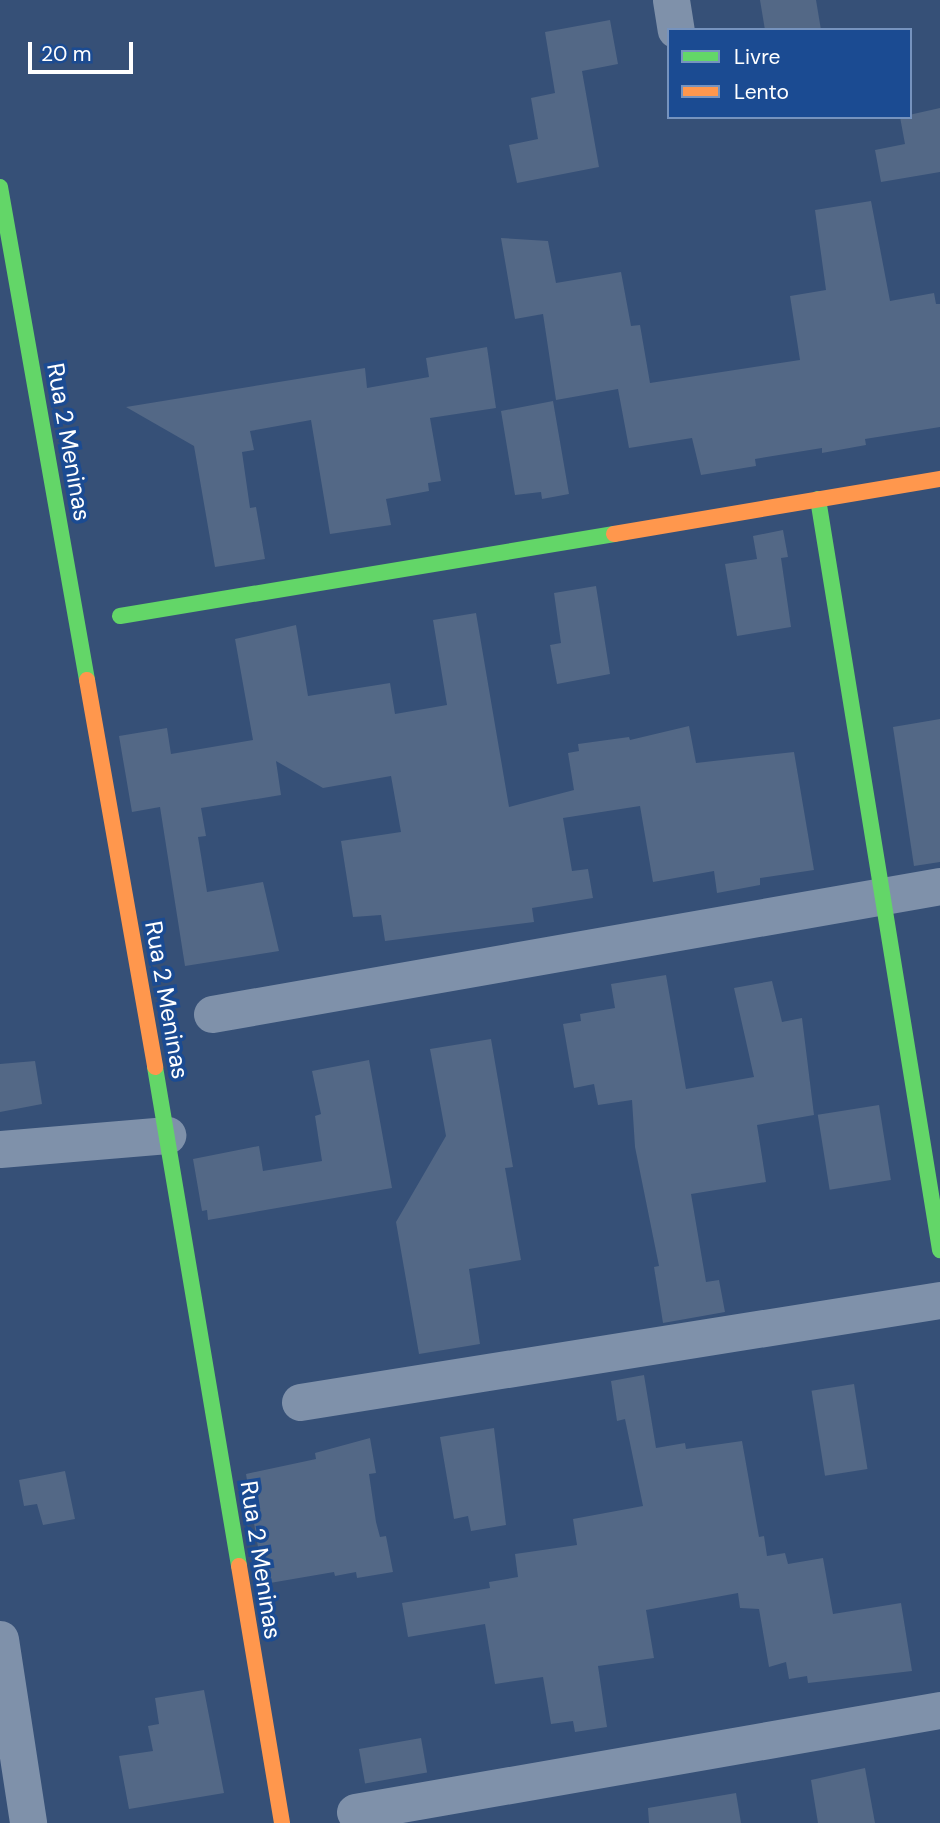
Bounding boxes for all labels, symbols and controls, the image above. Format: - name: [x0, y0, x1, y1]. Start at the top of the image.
- scale bar: [32, 28, 136, 72]
- legend: [667, 28, 912, 119]
- text: 20 m: [41, 40, 92, 68]
- text: Livre: [734, 43, 780, 71]
- text: Lento: [734, 78, 789, 106]
- street label: Rua 2 Meninas: [41, 361, 97, 523]
- street label: Rua 2 Meninas: [139, 919, 195, 1081]
- street label: Rua 2 Meninas: [234, 1479, 288, 1641]

